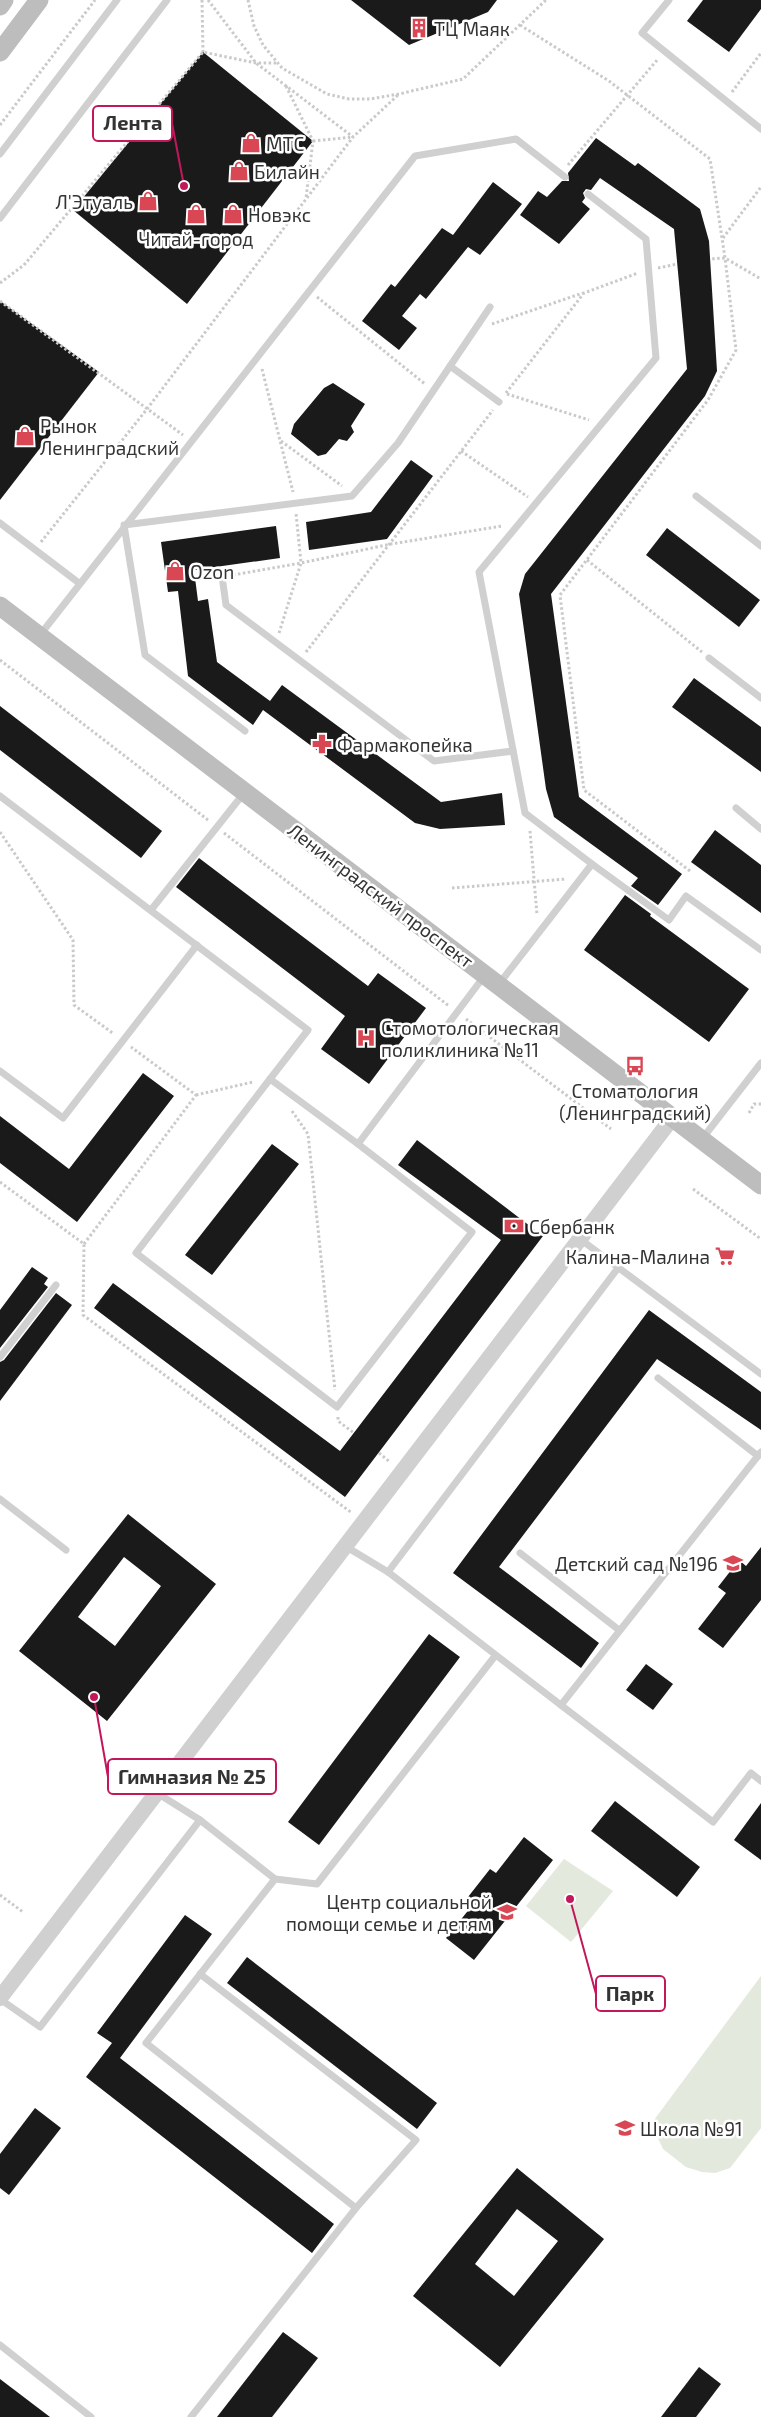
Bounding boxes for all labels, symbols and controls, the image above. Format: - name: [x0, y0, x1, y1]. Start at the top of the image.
- building icon: ТЦ Маяк: [408, 17, 430, 39]
- place label: ТЦ Маяк: [434, 17, 510, 40]
- callout: Лента: [93, 106, 172, 141]
- text: Лента: [104, 110, 162, 134]
- shop icon: МТС: [240, 132, 262, 154]
- place label: МТС: [266, 132, 304, 155]
- shop icon: Билайн: [228, 160, 250, 182]
- place label: Билайн: [254, 160, 320, 183]
- place label: Л'Этуаль: [55, 190, 133, 214]
- shop icon: Л'Этуаль: [137, 190, 159, 212]
- shop icon: Читай-город: [185, 203, 207, 225]
- shop icon: Новэкс: [222, 203, 244, 225]
- place label: Новэкс: [248, 203, 311, 226]
- place label: Читай-город: [139, 227, 253, 250]
- place label: Рынок Ленинградский: [40, 414, 179, 459]
- shop icon: Рынок Ленинградский: [14, 425, 36, 447]
- shop icon: Ozon: [164, 560, 186, 582]
- place label: Ozon: [190, 560, 234, 583]
- pharmacy icon: Фармакопейка: [311, 733, 333, 755]
- place label: Фармакопейка: [337, 733, 473, 756]
- street label: Ленинградский проспект: [284, 818, 478, 972]
- place label: Стомотологическая поликлиника №11: [381, 1016, 559, 1061]
- hospital icon: Стомотологическая поликлиника №11: [355, 1027, 377, 1049]
- bus stop icon: Стоматология (Ленинградский): [624, 1055, 646, 1077]
- place label: Стоматология (Ленинградский): [559, 1079, 711, 1124]
- bank icon: Сбербанк: [503, 1215, 525, 1237]
- place label: Сбербанк: [529, 1215, 615, 1238]
- place label: Калина-Малина: [566, 1245, 710, 1268]
- supermarket icon: Калина-Малина: [714, 1245, 736, 1267]
- place label: Детский сад №196: [555, 1552, 718, 1575]
- school or university icon: Детский сад №196: [722, 1552, 744, 1574]
- callout: Гимназия № 25: [108, 1759, 276, 1794]
- text: Гимназия № 25: [118, 1764, 266, 1788]
- place label: Центр социальной помощи семье и детям: [286, 1890, 492, 1935]
- school or university icon: Центр социальной помощи семье и детям: [496, 1901, 518, 1923]
- callout: Парк: [596, 1976, 665, 2011]
- text: Парк: [606, 1981, 654, 2005]
- school or university icon: Школа №91: [614, 2117, 636, 2139]
- place label: Школа №91: [640, 2117, 743, 2140]

